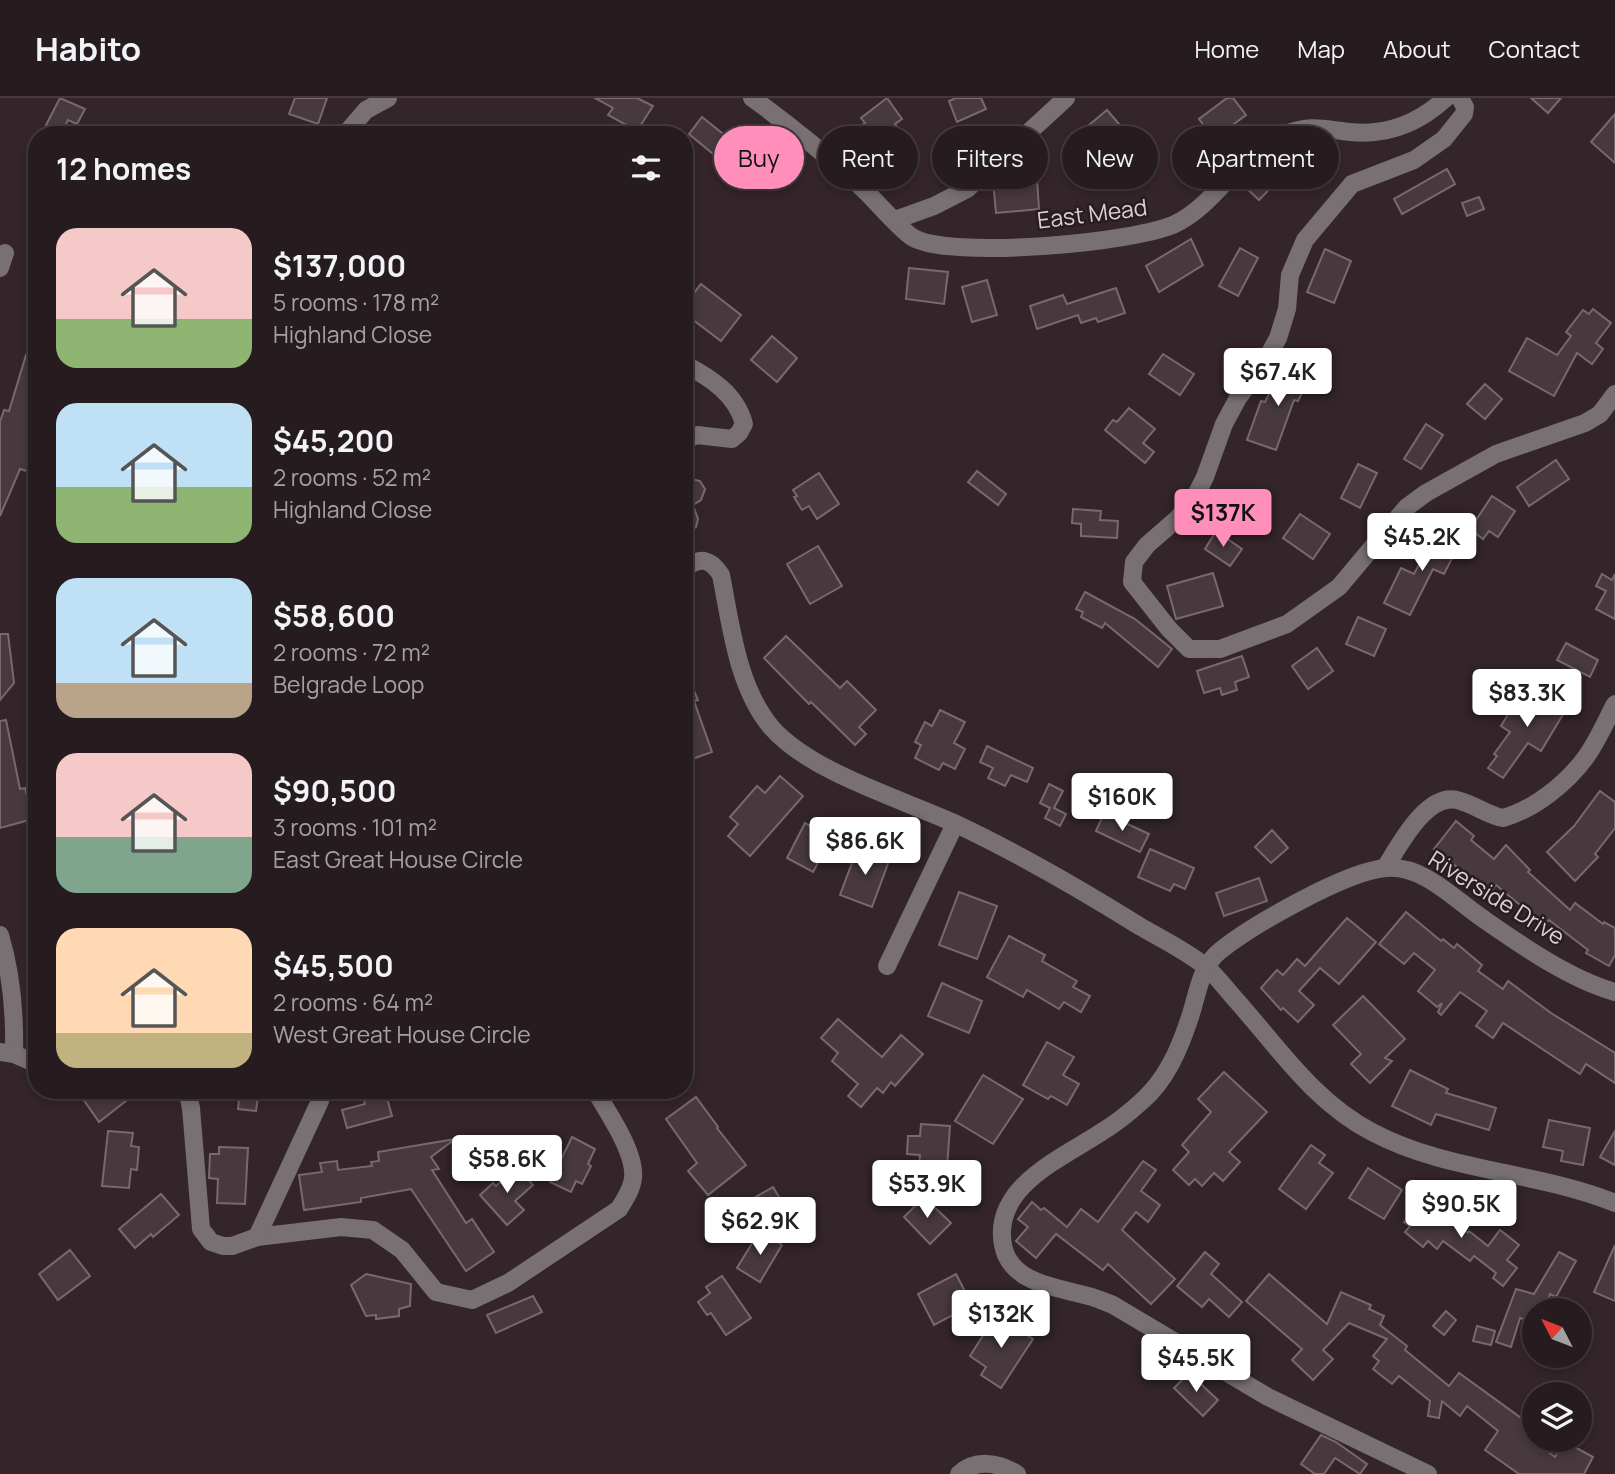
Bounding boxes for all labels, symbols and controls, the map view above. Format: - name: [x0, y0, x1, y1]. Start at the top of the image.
- text: Habito: [35, 26, 141, 71]
- text: Home: [1194, 32, 1259, 65]
- text: Map: [1297, 32, 1345, 65]
- text: About: [1383, 32, 1451, 65]
- text: Contact: [1489, 32, 1580, 65]
- chip: Buy: [714, 126, 804, 189]
- chip: Rent: [818, 126, 918, 189]
- chip: Filters: [932, 126, 1048, 189]
- chip: New: [1062, 126, 1158, 189]
- chip: Apartment: [1172, 126, 1339, 189]
- text: 12 homes: [56, 148, 191, 189]
- icon: filters: [627, 149, 665, 187]
- street label: East Mead: [1035, 190, 1149, 236]
- text: $137,000: [273, 245, 406, 286]
- icon: home: [112, 256, 196, 340]
- text: 5 rooms · 178 m²: [273, 286, 439, 318]
- text: Highland Close: [273, 318, 432, 350]
- pin: $67.4K: [1221, 348, 1335, 408]
- text: $67.4K: [1240, 355, 1316, 387]
- text: $45,200: [273, 420, 394, 461]
- icon: home: [112, 431, 196, 515]
- text: 2 rooms · 52 m²: [273, 461, 431, 493]
- pin: $137K: [1174, 490, 1272, 549]
- text: Highland Close: [273, 493, 432, 525]
- text: $137K: [1190, 496, 1256, 528]
- pin: $45.2K: [1365, 514, 1479, 573]
- text: $45.2K: [1383, 520, 1461, 552]
- text: $58,600: [273, 595, 395, 636]
- icon: home: [112, 606, 196, 690]
- text: 2 rooms · 72 m²: [273, 636, 430, 668]
- text: Belgrade Loop: [273, 668, 424, 700]
- pin: $83.3K: [1470, 670, 1584, 729]
- text: $83.3K: [1488, 676, 1566, 708]
- text: $90,500: [273, 770, 396, 811]
- pin: $160K: [1073, 774, 1171, 833]
- text: $160K: [1088, 780, 1156, 812]
- icon: home: [112, 781, 196, 865]
- text: 3 rooms · 101 m²: [273, 811, 437, 843]
- pin: $86.6K: [808, 818, 922, 877]
- text: $86.6K: [826, 824, 904, 856]
- street label: Riverside Drive: [1423, 842, 1571, 952]
- text: East Great House Circle: [273, 843, 523, 875]
- text: $45,500: [273, 945, 394, 986]
- icon: home: [112, 956, 196, 1040]
- text: 2 rooms · 64 m²: [273, 986, 433, 1018]
- text: West Great House Circle: [273, 1018, 531, 1050]
- pin: $58.6K: [450, 1136, 564, 1195]
- text: $58.6K: [468, 1142, 546, 1174]
- pin: $53.9K: [870, 1160, 984, 1220]
- text: $53.9K: [888, 1167, 966, 1199]
- pin: $90.5K: [1404, 1180, 1518, 1240]
- text: $90.5K: [1421, 1187, 1501, 1219]
- pin: $62.9K: [703, 1198, 817, 1257]
- text: $62.9K: [721, 1204, 799, 1236]
- pin: $132K: [952, 1290, 1050, 1350]
- text: $132K: [968, 1297, 1034, 1329]
- north arrow: [1522, 1298, 1592, 1368]
- map controls: [1522, 1298, 1592, 1452]
- pin: $45.5K: [1139, 1334, 1253, 1394]
- text: $45.5K: [1157, 1341, 1235, 1373]
- button: layers: [1522, 1382, 1592, 1452]

